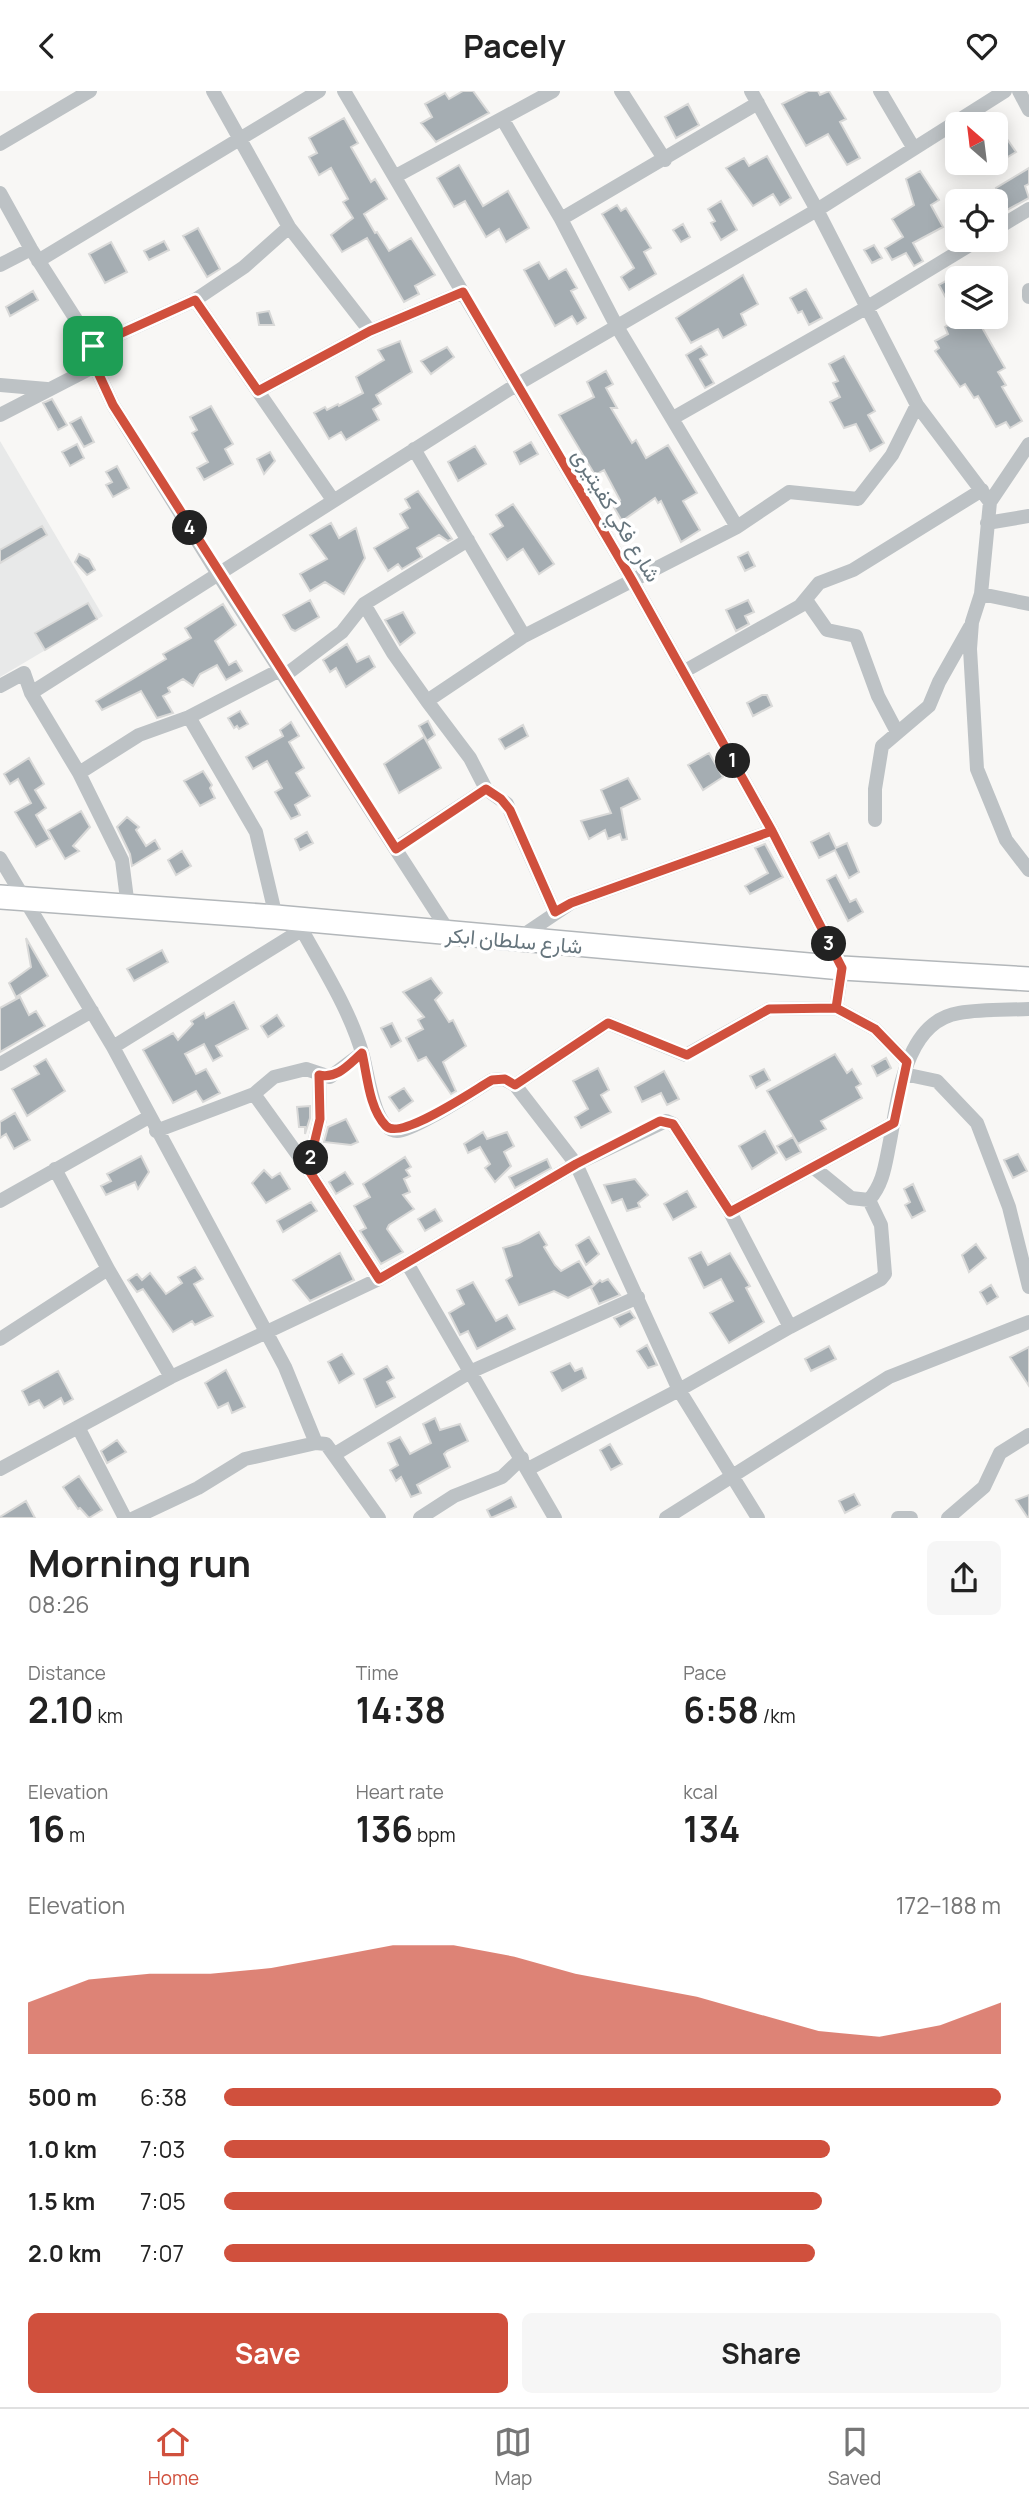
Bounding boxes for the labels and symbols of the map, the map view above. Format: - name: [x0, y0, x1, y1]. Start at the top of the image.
- north arrow: [945, 112, 1008, 175]
- pin: [63, 316, 123, 376]
- street label: شارع فكي كفيتيرى: [563, 443, 668, 589]
- pin: 4: [172, 511, 208, 545]
- pin: 1: [716, 743, 750, 779]
- street label: شارع سلطان ابكر: [443, 920, 584, 961]
- pin: 3: [812, 927, 846, 961]
- pin: 2: [294, 1141, 328, 1175]

